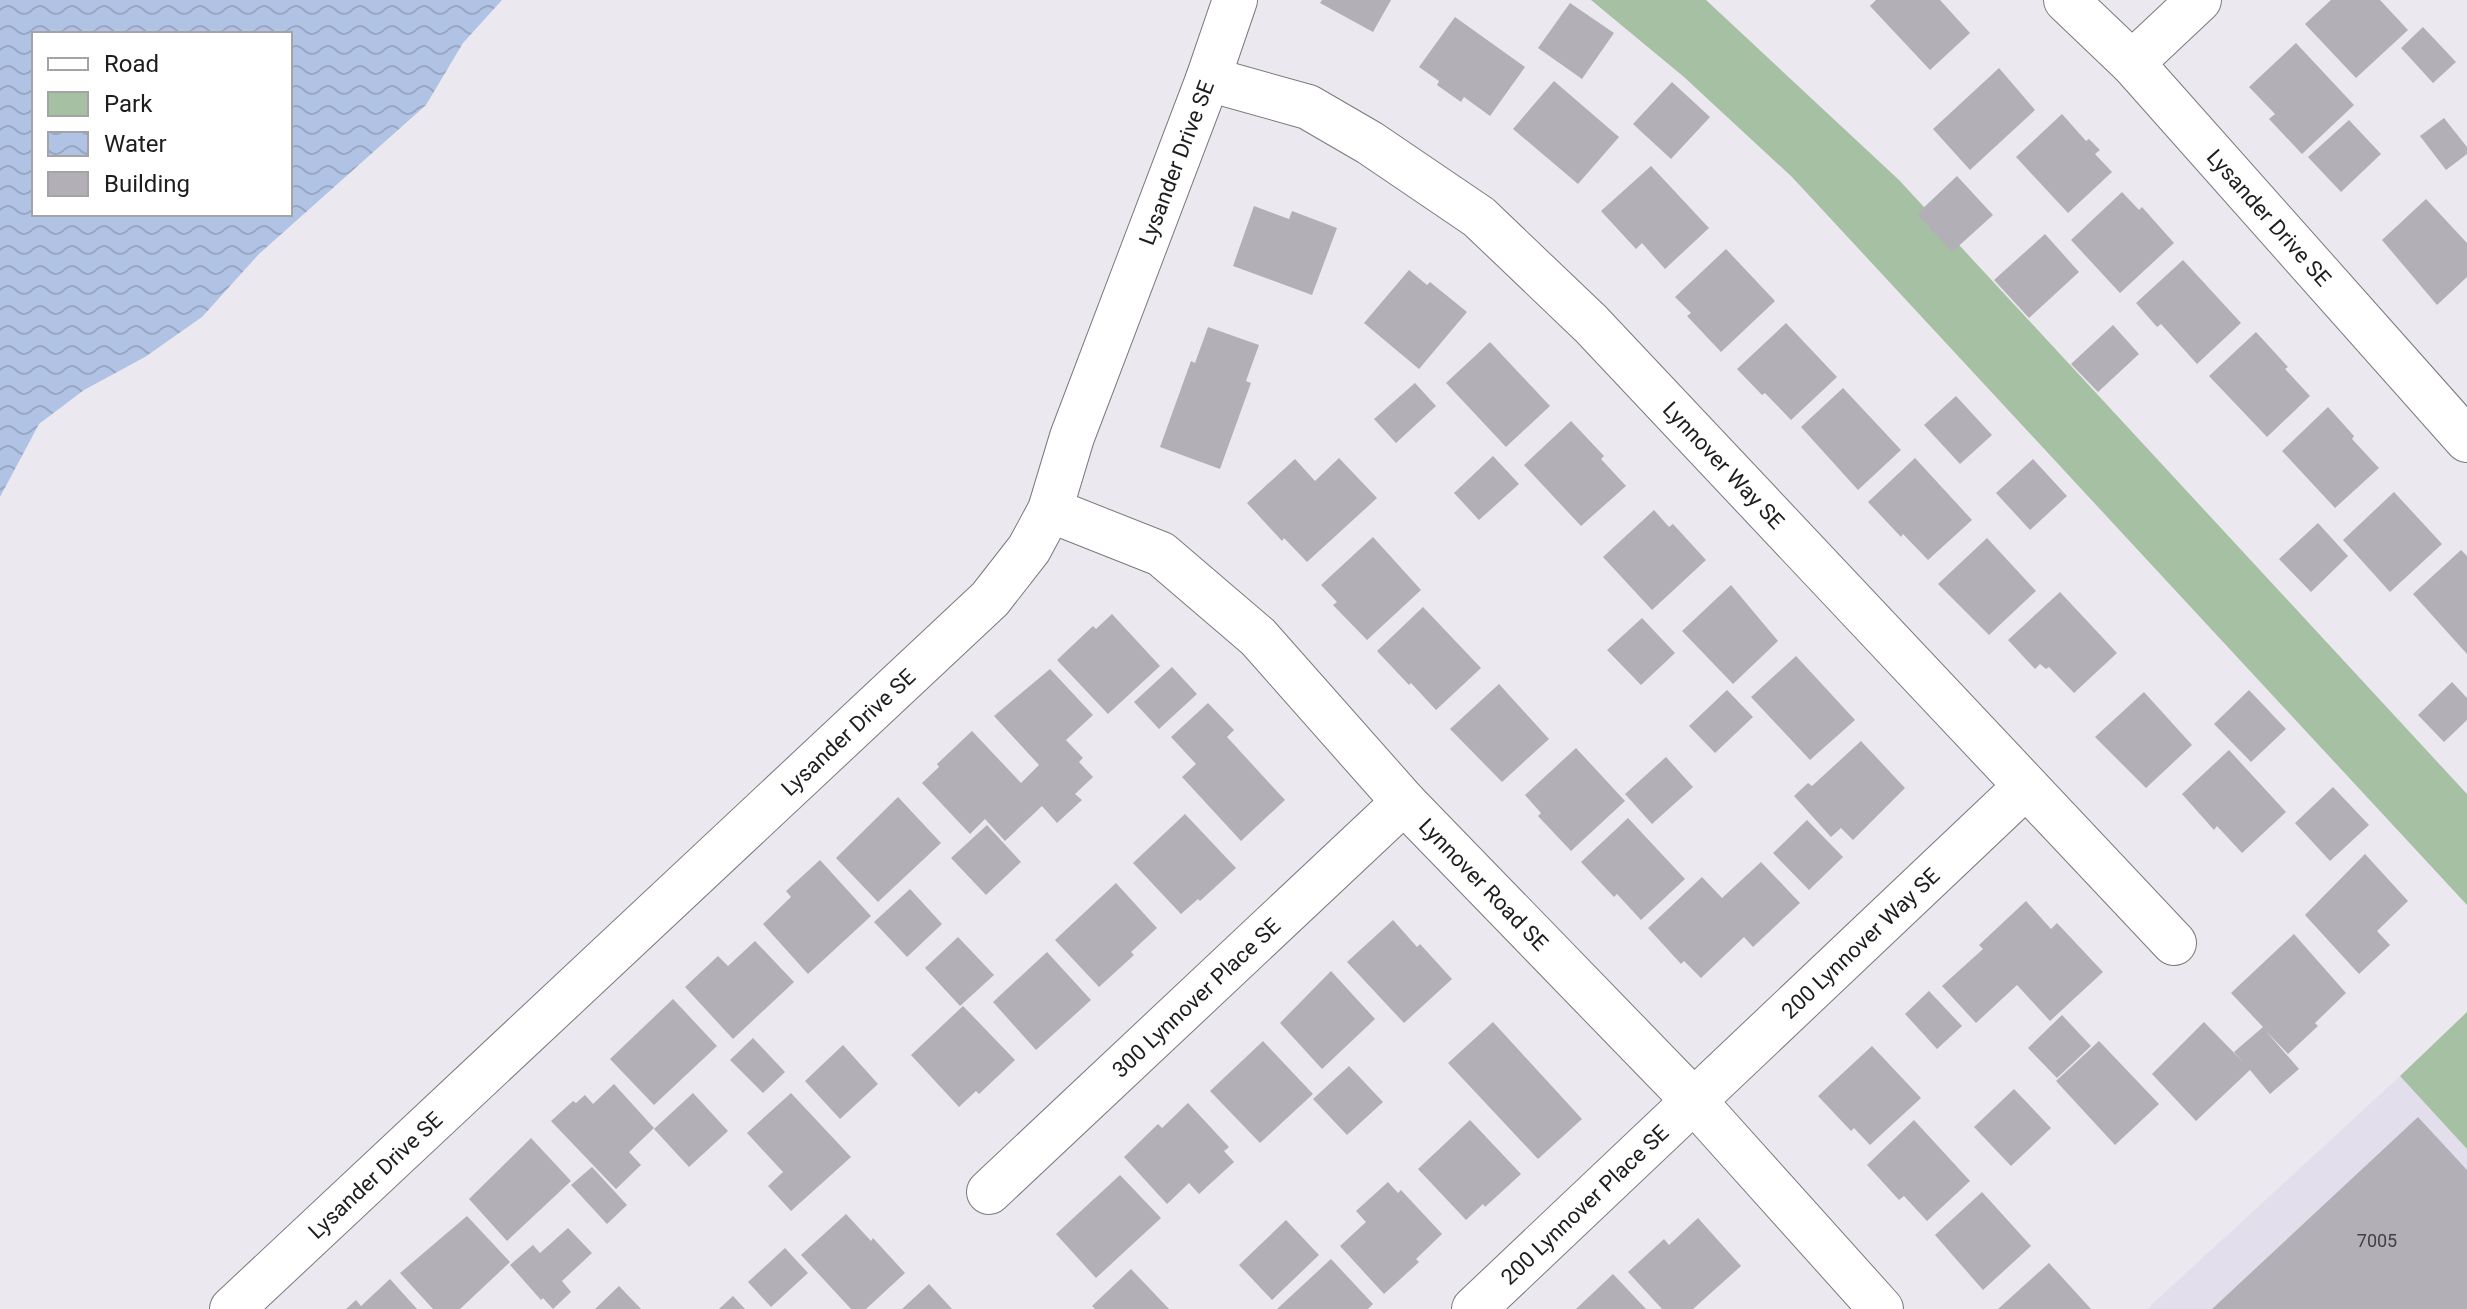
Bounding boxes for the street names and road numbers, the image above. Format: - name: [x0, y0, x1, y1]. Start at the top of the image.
- street label: Lysander Drive SE: [1134, 77, 1219, 248]
- street label: Lysander Drive SE: [2202, 144, 2336, 291]
- street label: Lynnover Way SE: [1658, 396, 1790, 534]
- street label: Lysander Drive SE: [776, 663, 920, 801]
- street label: Lynnover Road SE: [1414, 813, 1553, 956]
- street label: 200 Lynnover Way SE: [1776, 863, 1944, 1024]
- street label: 300 Lynnover Place SE: [1107, 913, 1285, 1082]
- street label: Lysander Drive SE: [303, 1106, 447, 1244]
- street label: 200 Lynnover Place SE: [1496, 1119, 1673, 1289]

